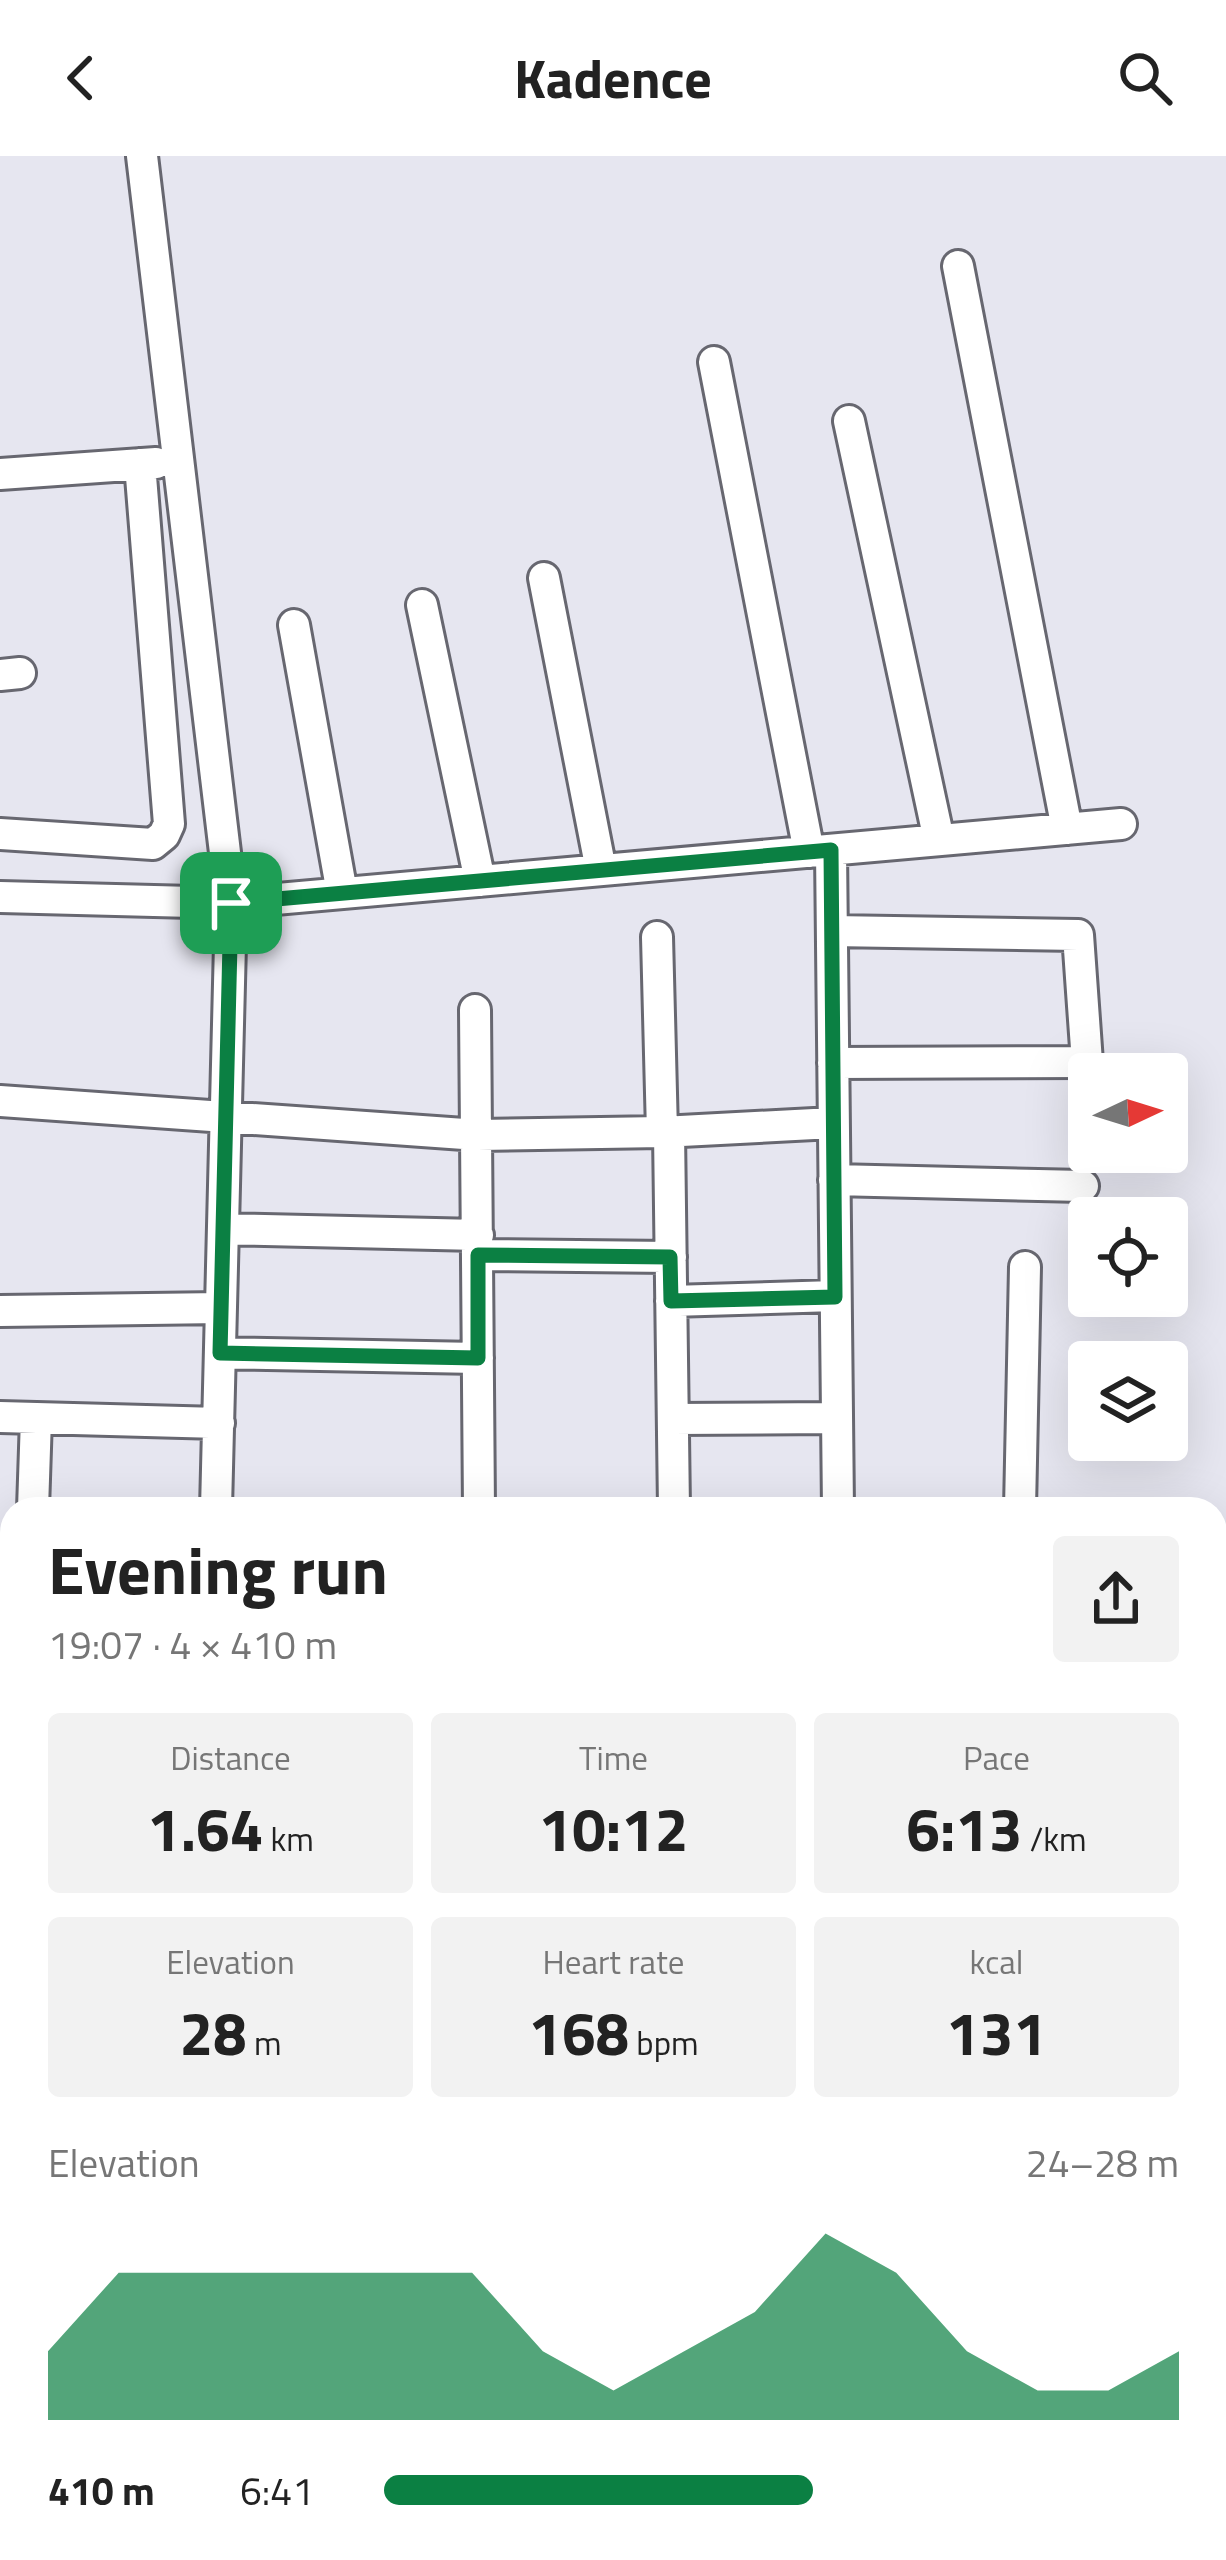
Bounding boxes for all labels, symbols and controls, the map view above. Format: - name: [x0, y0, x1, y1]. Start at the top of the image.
- text: Kadence: [514, 37, 712, 119]
- icon: back: [48, 45, 114, 111]
- icon: search: [1112, 45, 1178, 111]
- pin: [180, 852, 282, 954]
- icon: arrive: [198, 870, 264, 936]
- north arrow: [1068, 1053, 1188, 1173]
- map controls: [1068, 1053, 1188, 1461]
- button: locate: [1068, 1197, 1188, 1317]
- button: layers: [1068, 1341, 1188, 1461]
- text: Evening run: [48, 1519, 388, 1620]
- button: share: [1053, 1536, 1179, 1662]
- text: 19:07 · 4 × 410 m: [48, 1615, 337, 1674]
- text: Distance: [170, 1733, 291, 1783]
- text: Time: [579, 1733, 648, 1783]
- text: Pace: [963, 1733, 1030, 1783]
- text: 1.64: [147, 1783, 263, 1874]
- text: 10:12: [539, 1783, 688, 1874]
- text: 6:13: [906, 1783, 1022, 1874]
- text: km: [263, 1814, 314, 1864]
- text: /km: [1022, 1814, 1087, 1864]
- text: Elevation: [166, 1937, 295, 1987]
- text: Heart rate: [543, 1937, 684, 1987]
- text: kcal: [970, 1937, 1023, 1987]
- text: 28: [179, 1987, 247, 2078]
- text: 168: [528, 1987, 629, 2078]
- text: 131: [946, 1987, 1047, 2078]
- text: m: [247, 2018, 282, 2068]
- text: bpm: [629, 2018, 699, 2068]
- text: Elevation: [48, 2133, 200, 2192]
- text: 24–28 m: [1026, 2133, 1179, 2192]
- text: 410 m: [48, 2461, 155, 2520]
- text: 6:41: [240, 2461, 314, 2520]

